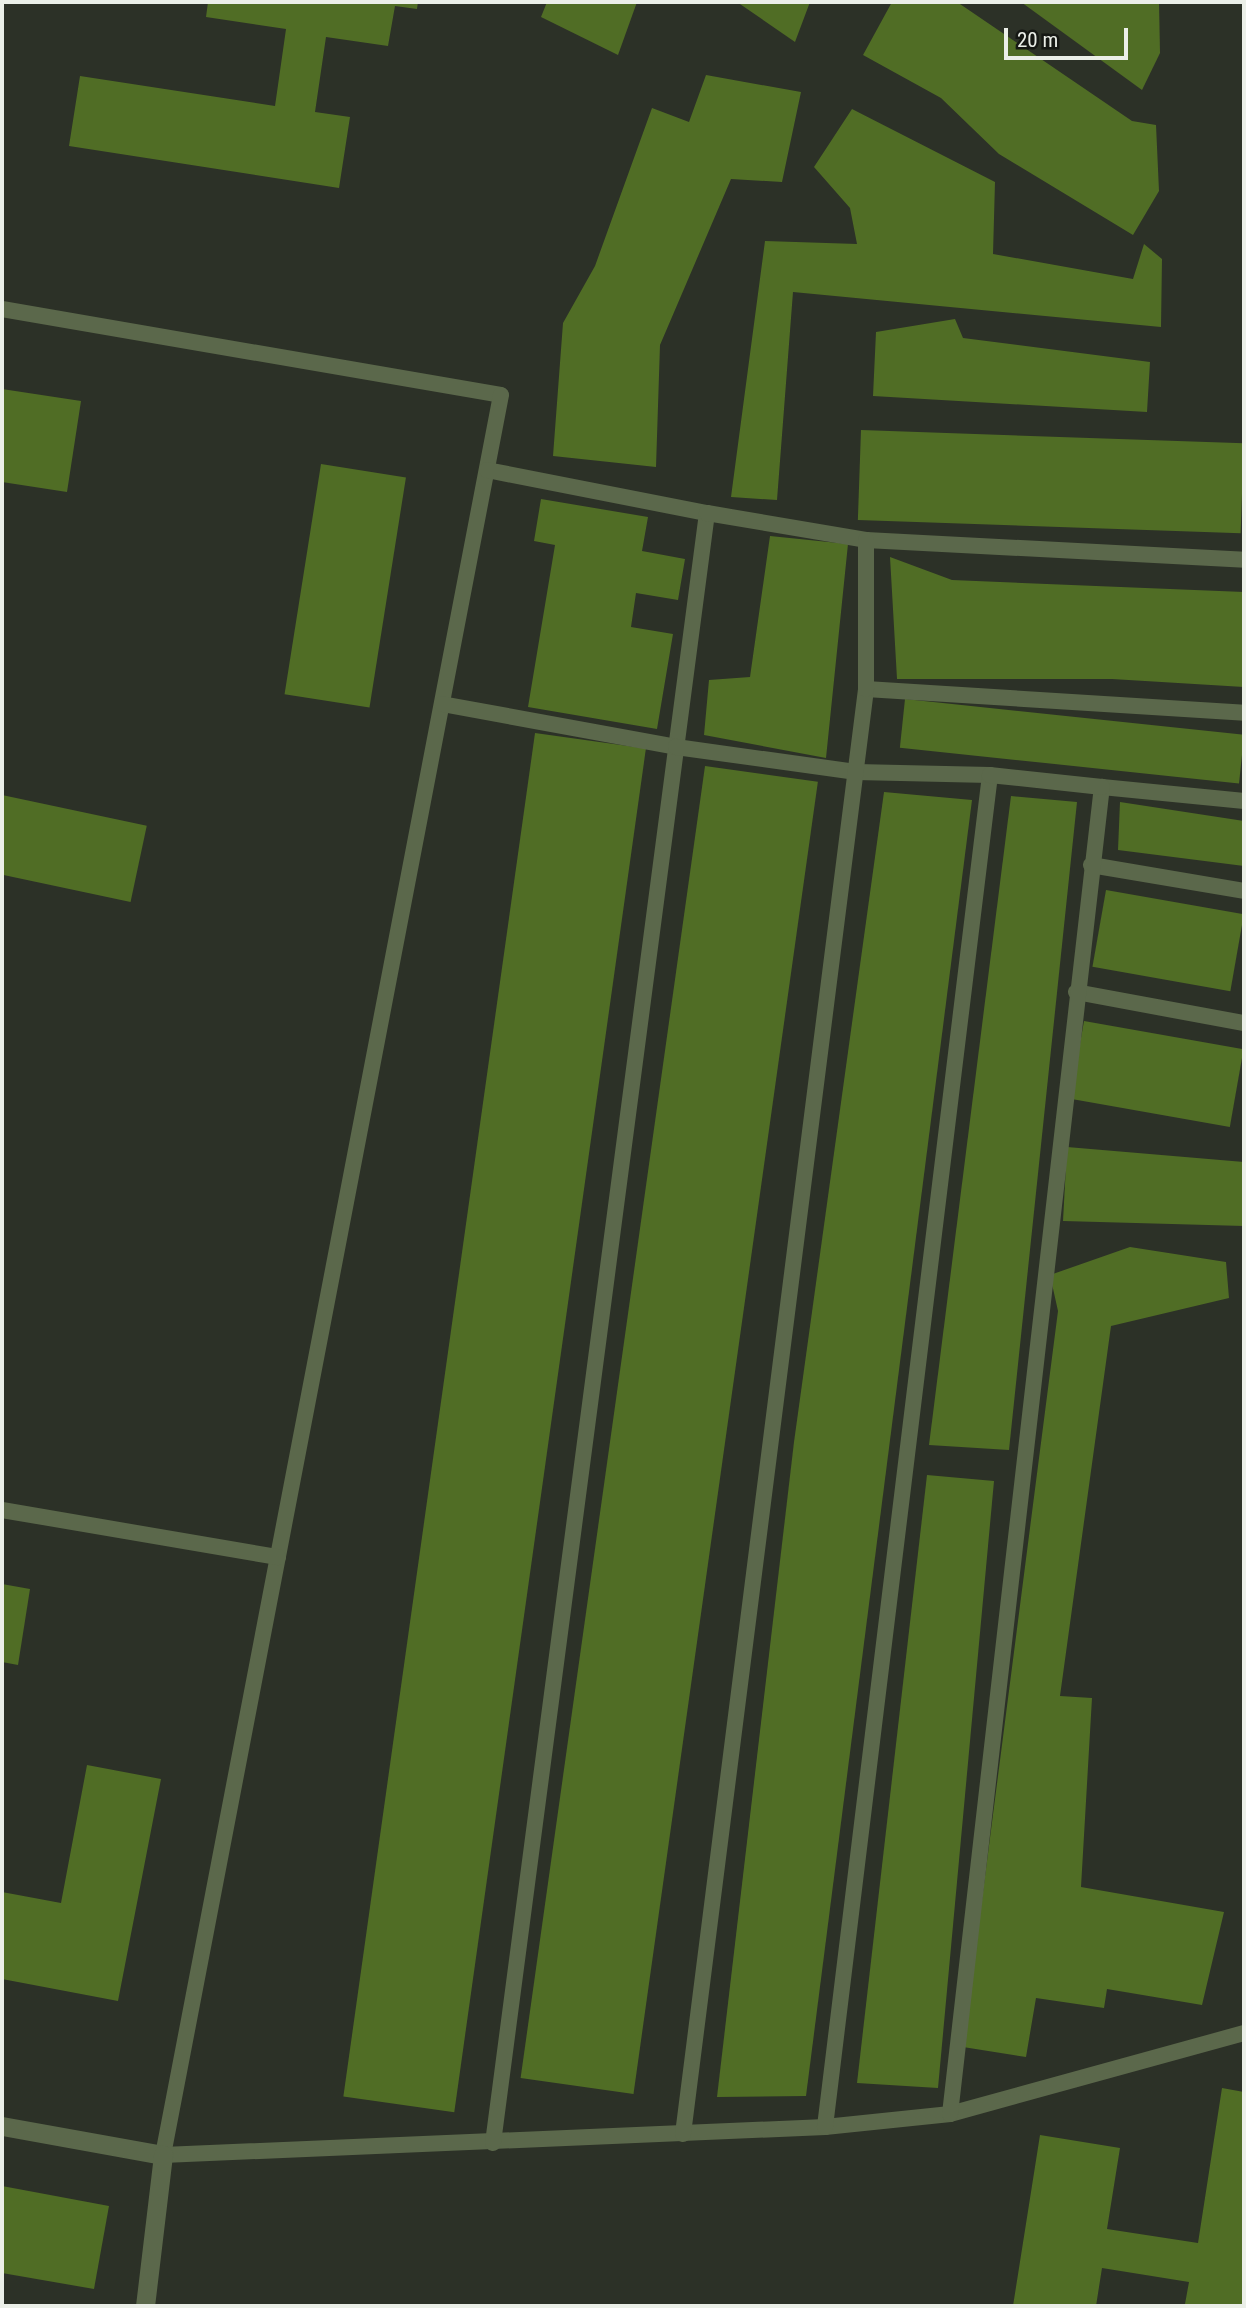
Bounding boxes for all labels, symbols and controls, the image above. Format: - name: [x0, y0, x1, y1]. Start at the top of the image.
- scale bar: [1008, 14, 1132, 58]
- text: 20 m: [1017, 28, 1058, 52]

